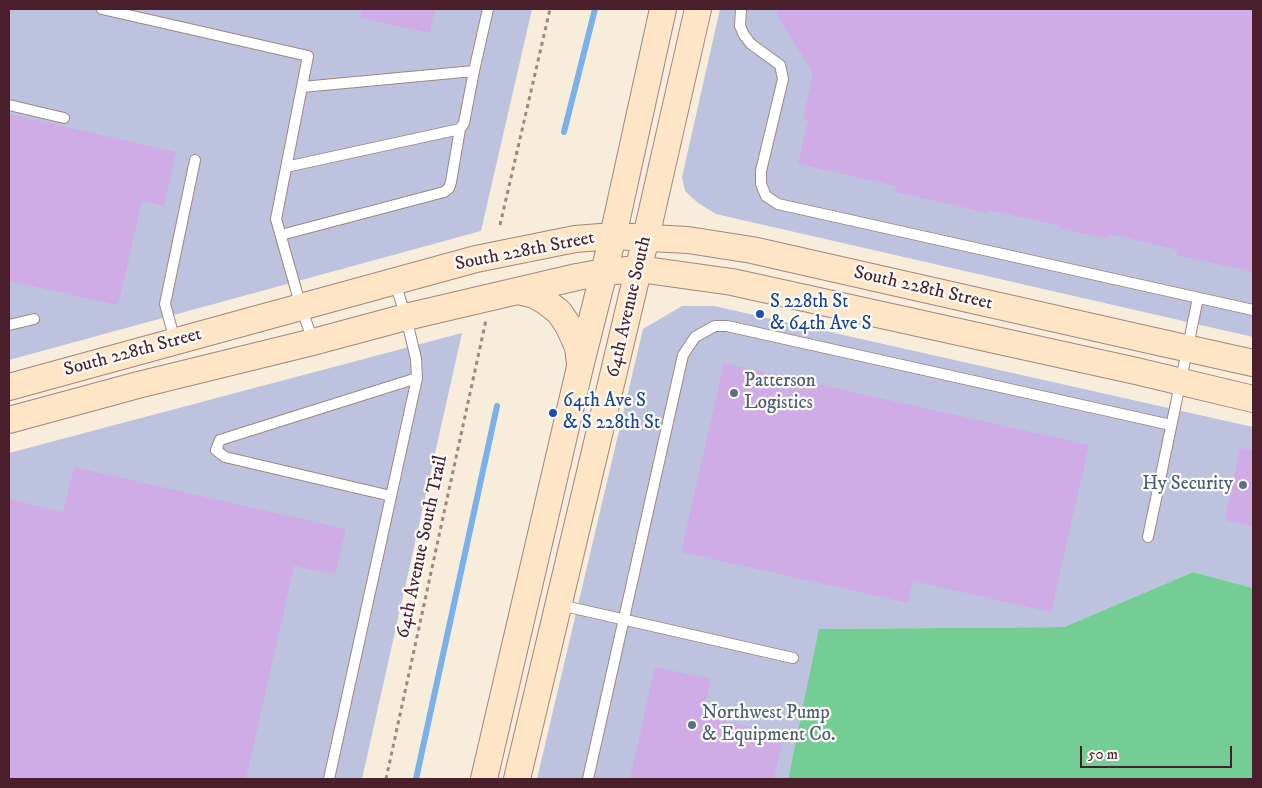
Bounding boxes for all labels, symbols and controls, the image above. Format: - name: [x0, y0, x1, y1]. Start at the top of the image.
- street label: South 228th Street: [453, 227, 597, 277]
- street label: 64th Avenue South: [603, 234, 657, 380]
- street label: South 228th Street: [851, 262, 995, 316]
- place label: S 228th St & 64th Ave S: [770, 292, 872, 336]
- marker: S 228th St & 64th Ave S: [754, 308, 766, 320]
- street label: South 228th Street: [62, 324, 204, 382]
- place label: Patterson Logistics: [744, 371, 816, 415]
- marker: Patterson Logistics: [728, 387, 740, 399]
- place label: 64th Ave S & S 228th St: [563, 391, 660, 435]
- marker: 64th Ave S & S 228th St: [547, 407, 559, 419]
- street label: 64th Avenue South Trail: [392, 453, 454, 641]
- place label: Hy Security: [1142, 474, 1233, 496]
- marker: Hy Security: [1237, 479, 1249, 491]
- place label: Northwest Pump & Equipment Co.: [702, 703, 836, 747]
- marker: Northwest Pump & Equipment Co.: [686, 719, 698, 731]
- scale bar: [1082, 736, 1234, 768]
- text: 50 m: [1088, 745, 1118, 764]

